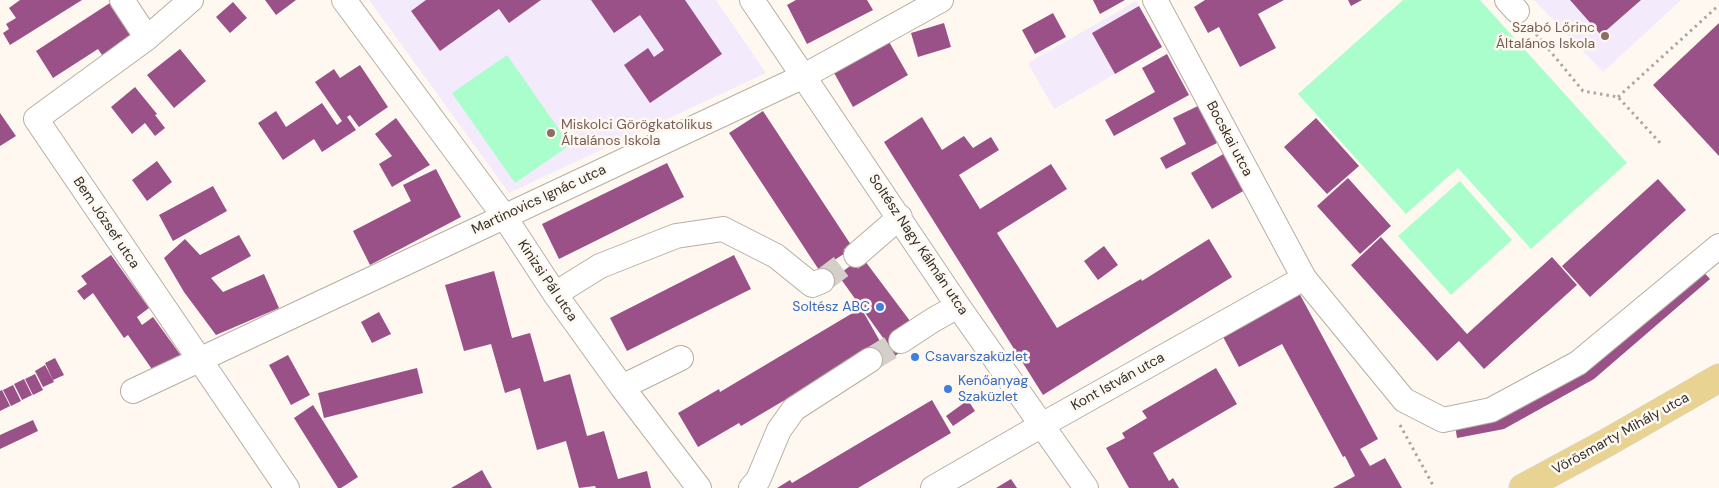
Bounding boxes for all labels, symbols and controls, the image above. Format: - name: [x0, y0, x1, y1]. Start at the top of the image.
- place label: Szabó Lőrinc Általános Iskola: [1496, 20, 1595, 52]
- marker: Szabó Lőrinc Általános Iskola: [1599, 30, 1611, 42]
- street label: Bocskai utca: [1202, 99, 1256, 179]
- place label: Miskolci Görögkatolikus Általános Iskola: [561, 117, 712, 150]
- marker: Miskolci Görögkatolikus Általános Iskola: [545, 127, 557, 139]
- street label: Martinovics Ignác utca: [469, 161, 609, 239]
- street label: Soltész Nagy Kálmán utca: [865, 172, 971, 318]
- street label: Bem József utca: [69, 174, 143, 272]
- street label: Kinizsi Pál utca: [514, 237, 580, 325]
- place label: Soltész ABC: [792, 299, 870, 315]
- marker: Soltész ABC: [874, 301, 886, 313]
- place label: Csavarszaküzlet: [925, 349, 1028, 365]
- street label: Kont István utca: [1068, 349, 1168, 415]
- marker: Csavarszaküzlet: [909, 351, 921, 363]
- place label: Kenőanyag Szaküzlet: [958, 373, 1028, 406]
- marker: Kenőanyag Szaküzlet: [942, 383, 954, 395]
- street label: Vörösmarty Mihály utca: [1550, 389, 1692, 479]

